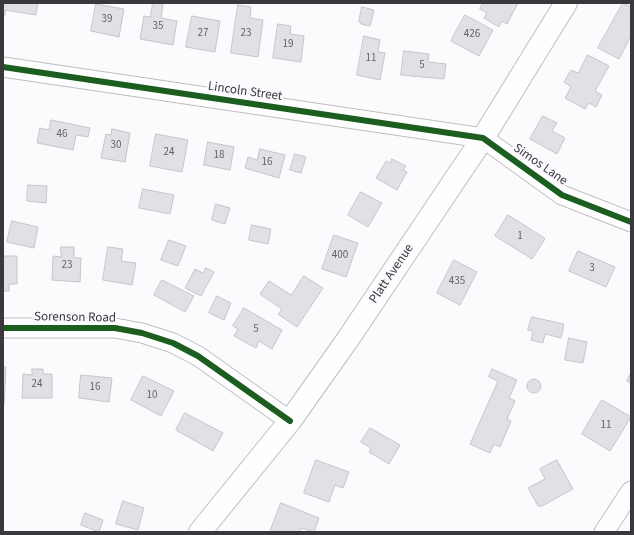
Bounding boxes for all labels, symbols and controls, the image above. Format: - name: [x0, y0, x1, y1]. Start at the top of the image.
- house number: 39: [102, 13, 112, 27]
- house number: 35: [153, 20, 163, 34]
- house number: 27: [198, 27, 208, 41]
- house number: 23: [241, 27, 251, 41]
- house number: 426: [464, 28, 480, 42]
- house number: 19: [283, 38, 293, 52]
- house number: 11: [366, 52, 376, 66]
- house number: 5: [419, 59, 425, 73]
- street label: Lincoln Street: [207, 79, 283, 105]
- house number: 46: [57, 128, 67, 142]
- house number: 30: [111, 139, 121, 153]
- street label: Simos Lane: [510, 141, 570, 189]
- house number: 24: [164, 146, 174, 160]
- house number: 18: [214, 149, 224, 163]
- house number: 16: [262, 156, 272, 170]
- house number: 1: [517, 230, 523, 244]
- street label: Platt Avenue: [366, 241, 418, 307]
- house number: 400: [332, 249, 348, 263]
- house number: 23: [62, 259, 72, 273]
- house number: 3: [589, 262, 595, 276]
- house number: 435: [449, 275, 465, 289]
- street label: Sorenson Road: [34, 309, 116, 327]
- house number: 5: [253, 323, 259, 337]
- house number: 24: [32, 378, 42, 392]
- house number: 16: [90, 381, 100, 395]
- house number: 10: [147, 389, 157, 403]
- house number: 11: [601, 419, 611, 433]

